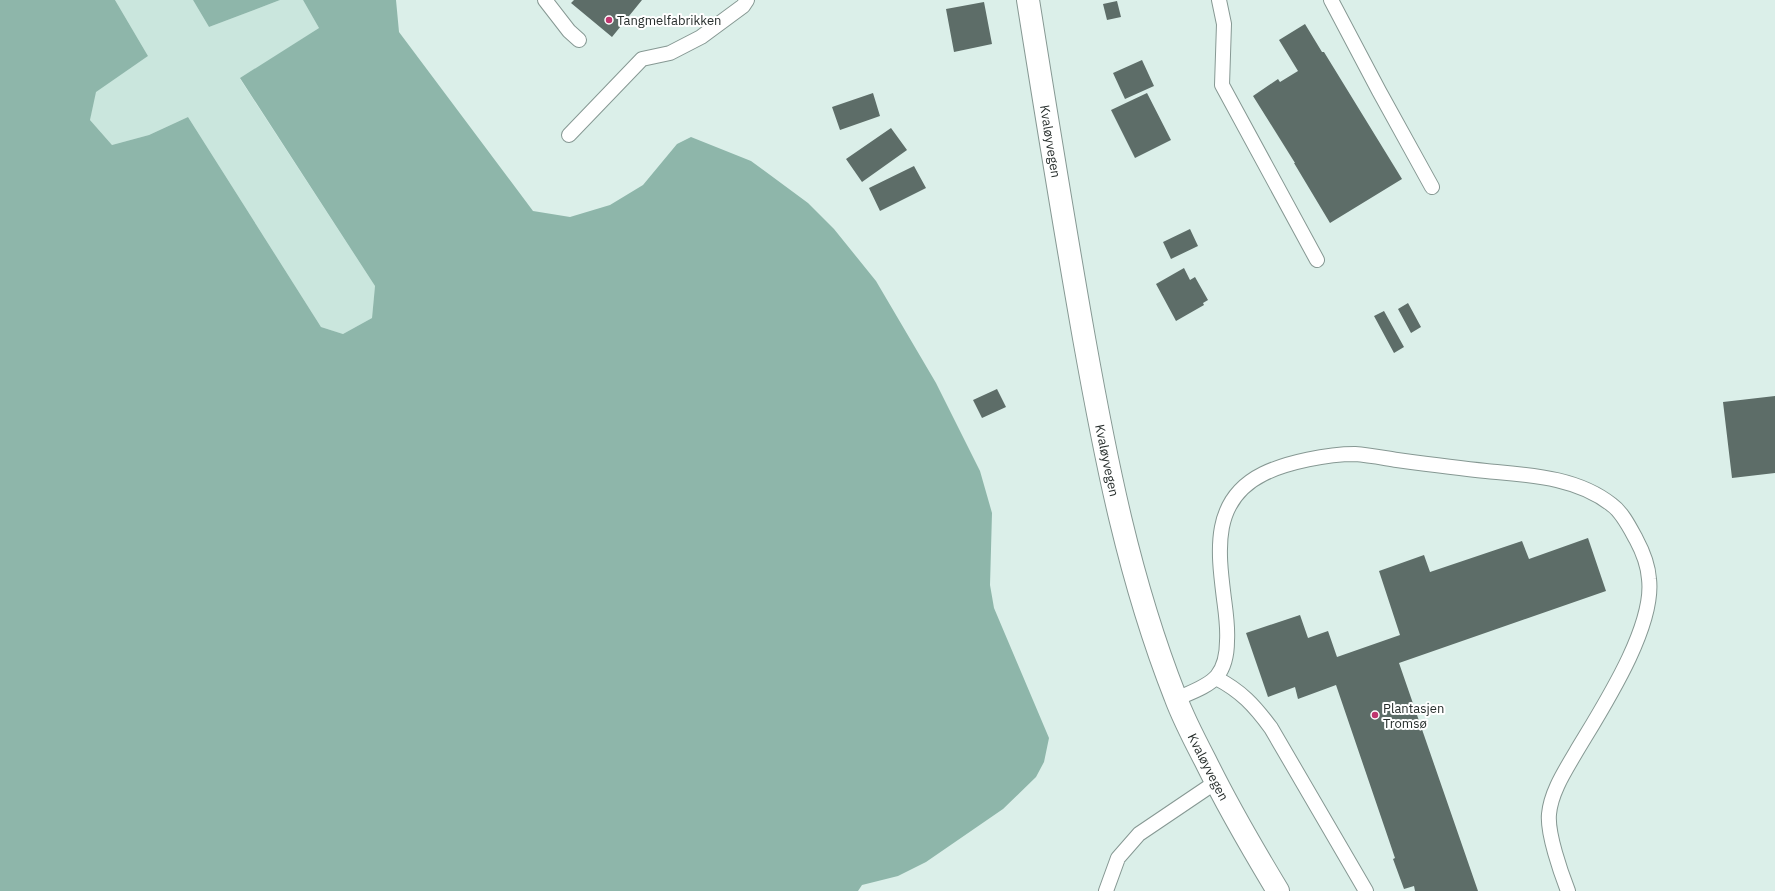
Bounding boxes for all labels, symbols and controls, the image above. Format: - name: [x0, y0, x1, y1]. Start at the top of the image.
- place label: Tangmelfabrikken: [617, 12, 721, 29]
- marker: Tangmelfabrikken: [604, 15, 614, 25]
- street label: Kvaløyvegen: [1036, 104, 1065, 179]
- street label: Kvaløyvegen: [1091, 423, 1123, 498]
- place label: Plantasjen Tromsø: [1383, 700, 1444, 732]
- marker: Plantasjen Tromsø: [1370, 710, 1380, 720]
- street label: Kvaløyvegen: [1184, 731, 1232, 804]

